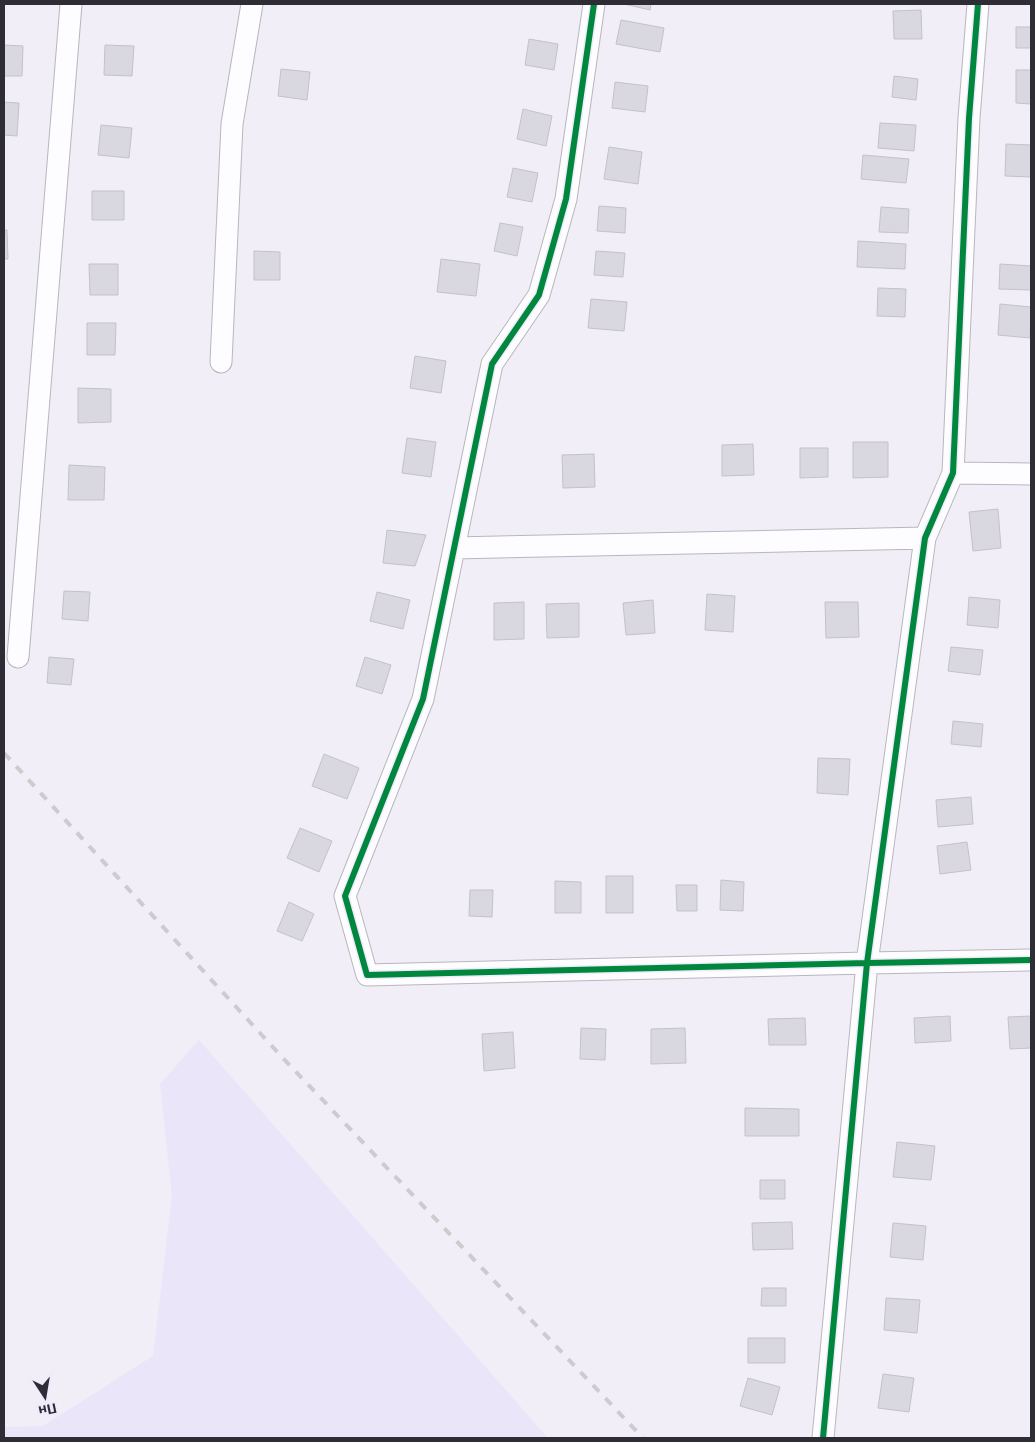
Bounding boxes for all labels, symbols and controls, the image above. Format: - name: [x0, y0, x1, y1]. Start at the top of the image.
- north arrow: [20, 1372, 70, 1422]
- text: Пн: [37, 1400, 58, 1420]

